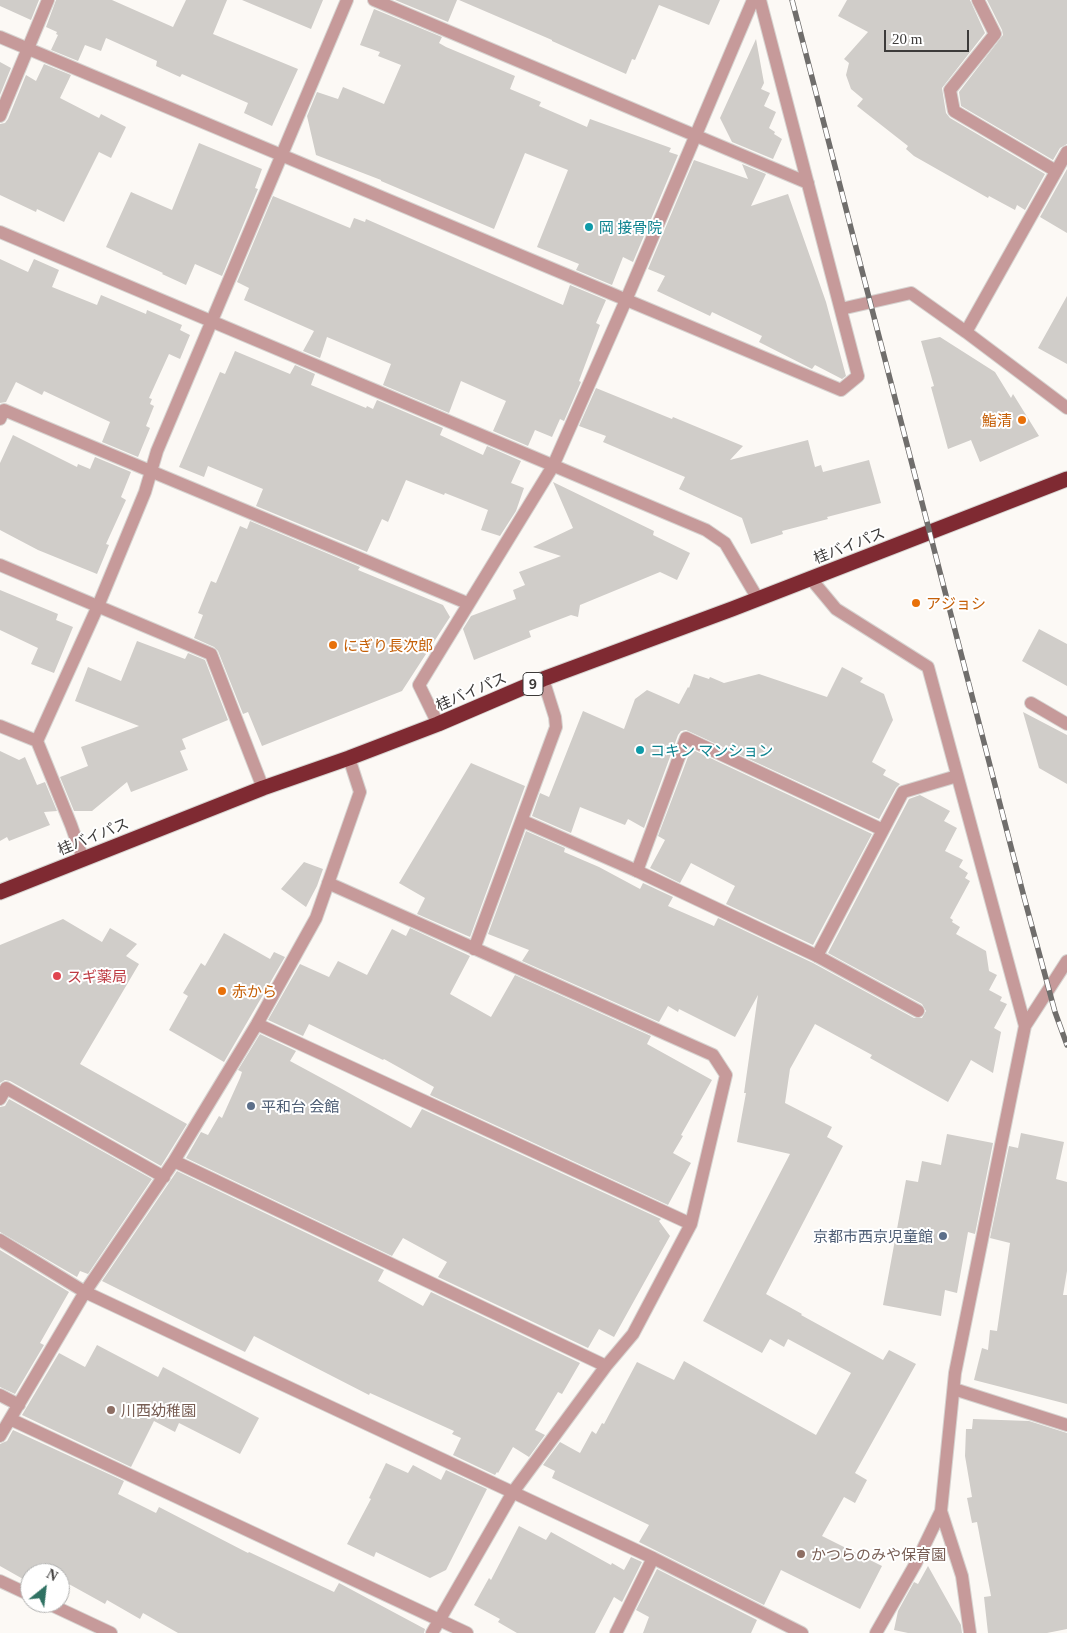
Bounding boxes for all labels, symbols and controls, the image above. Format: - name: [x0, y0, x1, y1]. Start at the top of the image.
- scale bar: [887, 20, 972, 52]
- text: 20 m: [892, 31, 922, 47]
- place label: 岡 接骨院: [599, 218, 662, 236]
- marker: 岡 接骨院: [583, 221, 595, 233]
- place label: 鮨清: [982, 411, 1012, 429]
- marker: 鮨清: [1016, 414, 1028, 426]
- street label: 桂バイパス: [811, 523, 887, 567]
- place label: アジョシ: [926, 594, 986, 612]
- marker: アジョシ: [910, 597, 922, 609]
- place label: にぎり長次郎: [343, 636, 433, 654]
- marker: にぎり長次郎: [327, 639, 339, 651]
- street label: 桂バイパス: [433, 668, 509, 714]
- road number: 9: [523, 672, 543, 696]
- place label: コキン マンション: [650, 741, 773, 759]
- marker: コキン マンション: [634, 744, 646, 756]
- street label: 桂バイパス: [55, 814, 131, 858]
- place label: スギ薬局: [67, 967, 127, 985]
- marker: スギ薬局: [51, 970, 63, 982]
- place label: 赤から: [232, 982, 277, 1000]
- marker: 赤から: [216, 985, 228, 997]
- place label: 平和台 会館: [261, 1097, 339, 1115]
- marker: 平和台 会館: [245, 1100, 257, 1112]
- place label: 京都市西京児童館: [813, 1227, 933, 1245]
- marker: 京都市西京児童館: [937, 1230, 949, 1242]
- place label: 川西幼稚園: [121, 1401, 196, 1419]
- marker: 川西幼稚園: [105, 1404, 117, 1416]
- place label: かつらのみや保育園: [811, 1545, 946, 1563]
- marker: かつらのみや保育園: [795, 1548, 807, 1560]
- north arrow: [20, 1563, 70, 1613]
- text: N: [44, 1566, 60, 1584]

